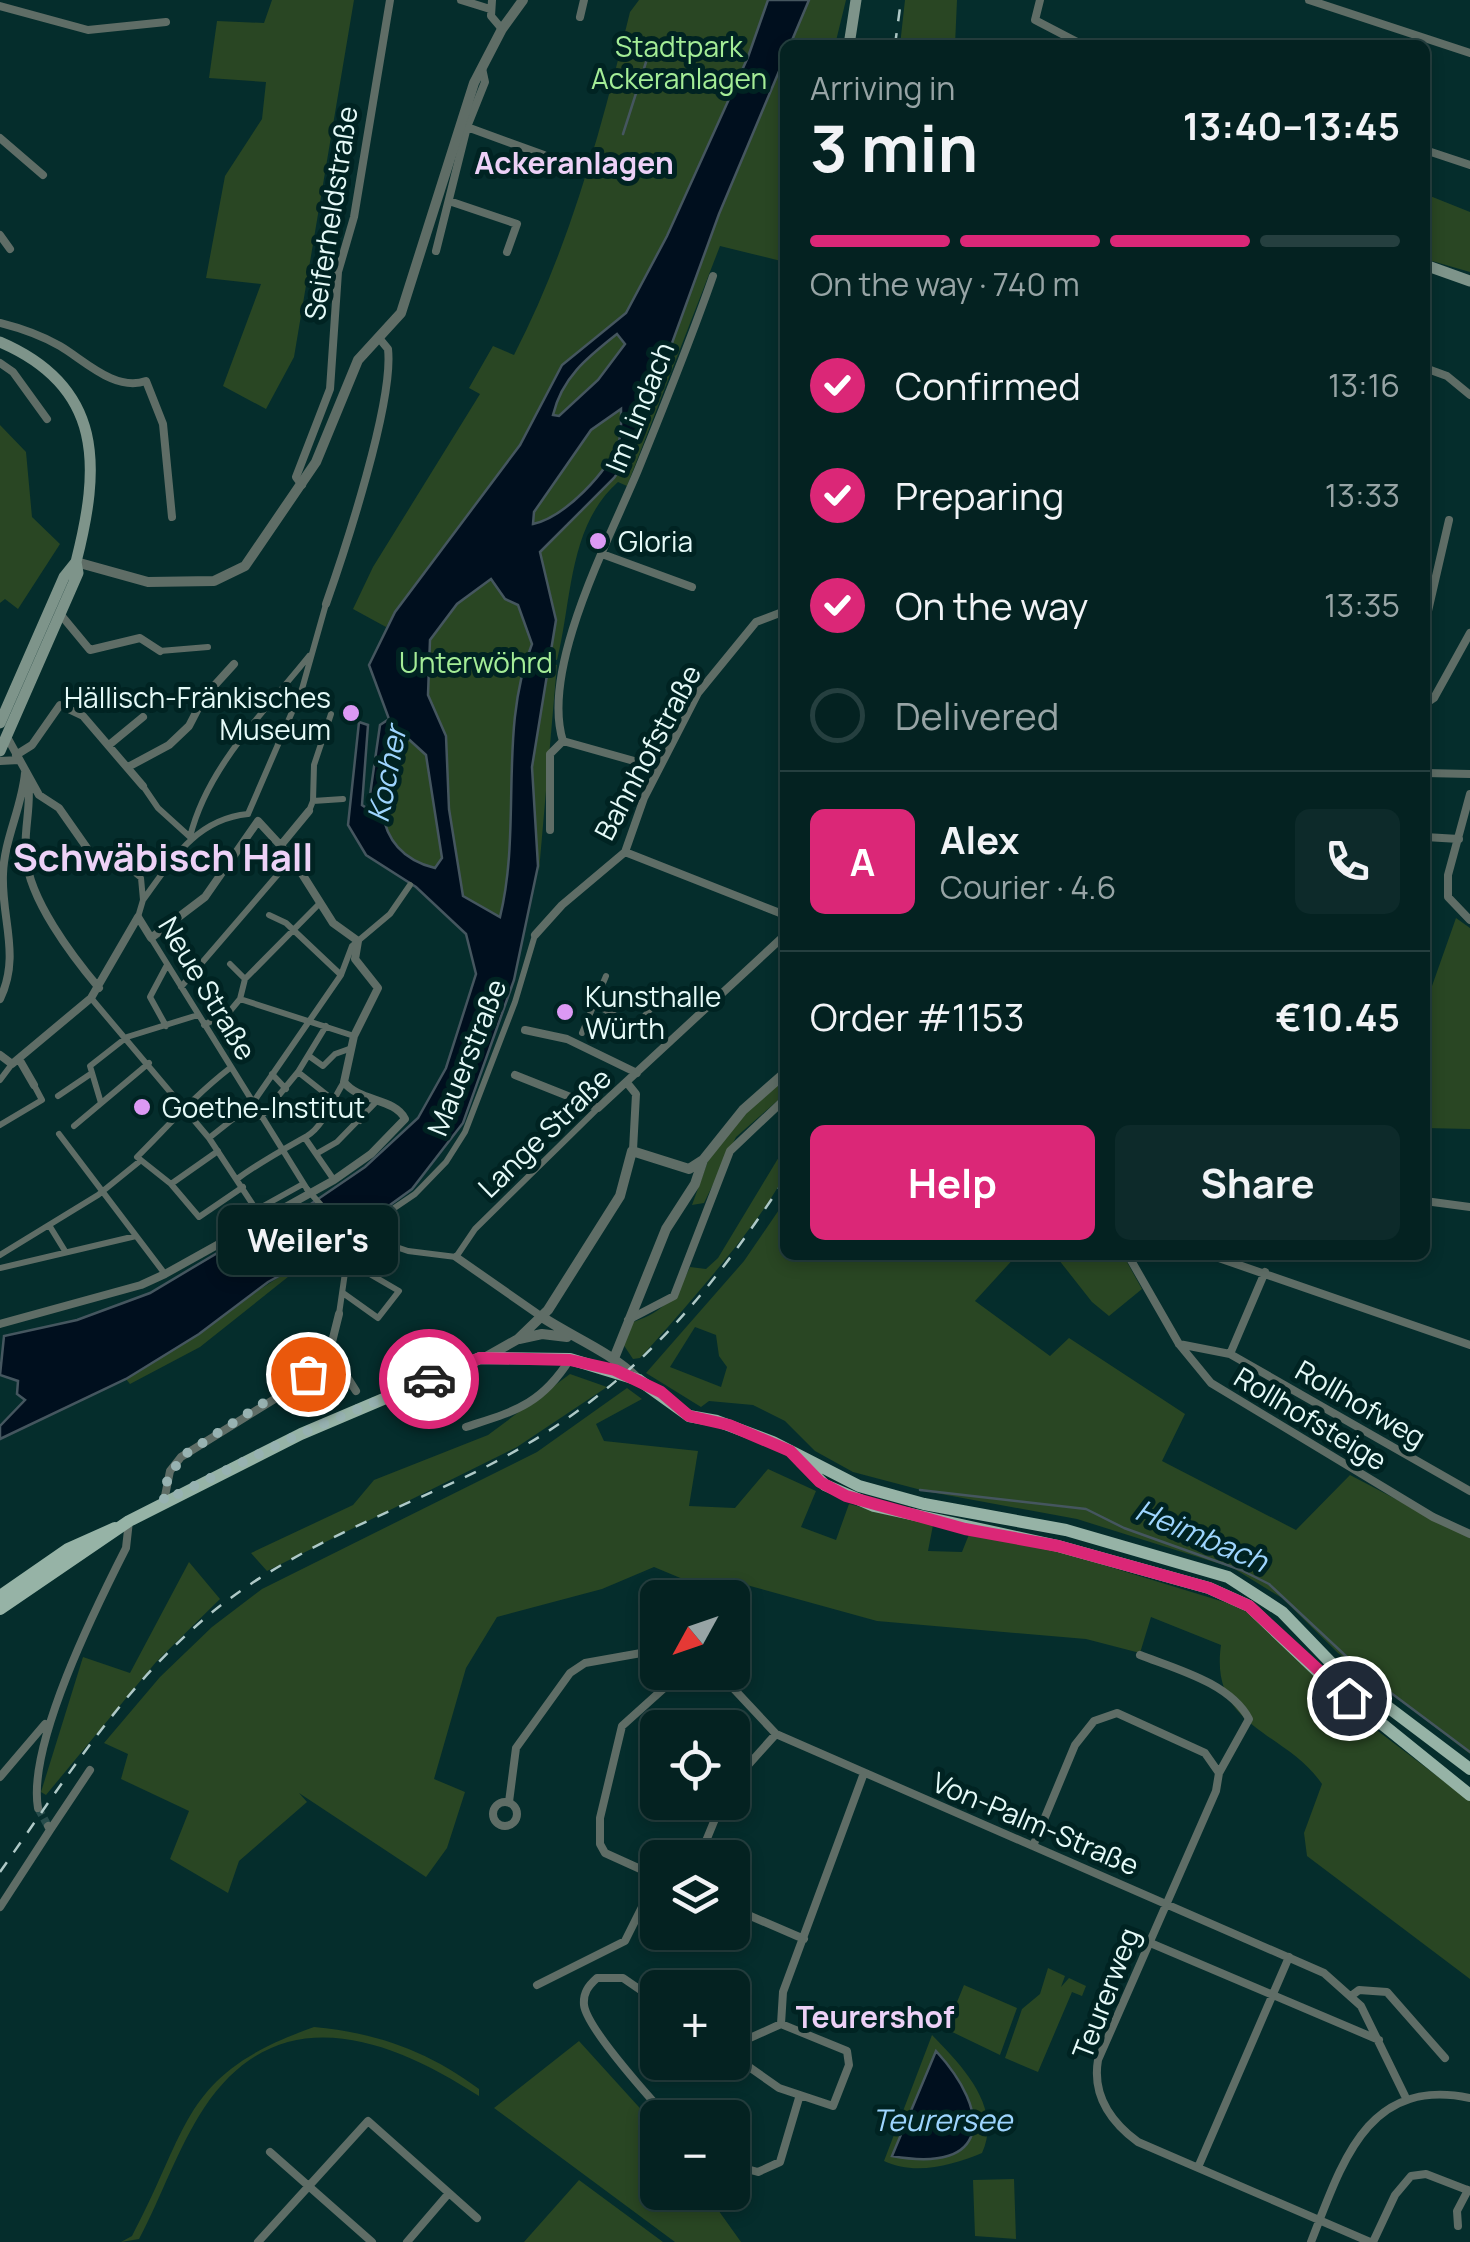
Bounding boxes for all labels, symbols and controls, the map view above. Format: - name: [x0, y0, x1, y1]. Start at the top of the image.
- park label: Stadtpark Ackeranlagen: [591, 27, 767, 97]
- text: Arriving in: [810, 66, 955, 110]
- text: 13:40–13:45: [1183, 99, 1400, 151]
- street label: Seiferheldstraße: [294, 103, 366, 323]
- text: 3 min: [810, 103, 978, 192]
- district label: Ackeranlagen: [474, 142, 674, 183]
- text: On the way · 740 m: [810, 262, 1080, 306]
- street label: Im Lindach: [596, 336, 682, 478]
- icon: check: [810, 358, 865, 413]
- text: Confirmed: [895, 359, 1081, 411]
- text: 13:16: [1328, 363, 1400, 407]
- icon: check: [810, 468, 865, 523]
- text: Preparing: [895, 469, 1064, 521]
- text: 13:33: [1325, 473, 1400, 517]
- place label: Gloria: [618, 522, 693, 560]
- marker: Gloria: [587, 530, 609, 552]
- icon: check: [810, 578, 865, 633]
- text: On the way: [895, 579, 1088, 631]
- text: 13:35: [1324, 583, 1400, 627]
- park label: Unterwöhrd: [399, 643, 553, 681]
- street label: Bahnhofstraße: [585, 658, 709, 846]
- place label: Hällisch-Fränkisches Museum: [64, 678, 331, 748]
- text: Delivered: [895, 689, 1059, 741]
- marker: Hällisch-Fränkisches Museum: [340, 702, 362, 724]
- water label: Kocher: [357, 718, 416, 826]
- button: phone: [1295, 809, 1400, 914]
- text: Alex: [940, 813, 1019, 865]
- district label: Schwäbisch Hall: [13, 830, 313, 882]
- text: A: [850, 835, 875, 887]
- text: Courier · 4.6: [940, 865, 1116, 909]
- street label: Neue Straße: [150, 909, 266, 1067]
- street label: Mauerstraße: [417, 973, 515, 1141]
- place label: Kunsthalle Würth: [585, 977, 721, 1047]
- text: Order #1153: [810, 990, 1024, 1042]
- text: €10.45: [1275, 990, 1400, 1042]
- marker: Kunsthalle Würth: [554, 1001, 576, 1023]
- street label: Lange Straße: [469, 1059, 619, 1205]
- place label: Goethe-Institut: [162, 1088, 365, 1126]
- marker: Goethe-Institut: [131, 1096, 153, 1118]
- button: Help: [810, 1125, 1095, 1240]
- button: Share: [1115, 1125, 1400, 1240]
- callout: Weiler's: [218, 1204, 398, 1274]
- text: Weiler's: [247, 1218, 369, 1262]
- courier: [379, 1329, 479, 1429]
- pin: [266, 1332, 351, 1417]
- icon: bag: [281, 1347, 336, 1402]
- street label: Rollhofweg: [1289, 1350, 1433, 1456]
- icon: car: [402, 1352, 457, 1407]
- street label: Rollhofsteige: [1228, 1358, 1394, 1478]
- water label: Heimbach: [1130, 1489, 1275, 1582]
- north arrow: [640, 1580, 750, 1690]
- map controls: [640, 1580, 750, 2210]
- pin: [1307, 1656, 1392, 1741]
- icon: home: [1322, 1671, 1377, 1726]
- button: locate: [640, 1710, 750, 1820]
- street label: Von-Palm-Straße: [927, 1762, 1145, 1884]
- button: layers: [640, 1840, 750, 1950]
- street label: Teurerweg: [1063, 1922, 1147, 2064]
- button: +: [640, 1970, 750, 2080]
- district label: Teurershof: [796, 1996, 955, 2037]
- water label: Teurersee: [872, 2099, 1013, 2140]
- button: −: [640, 2100, 750, 2210]

